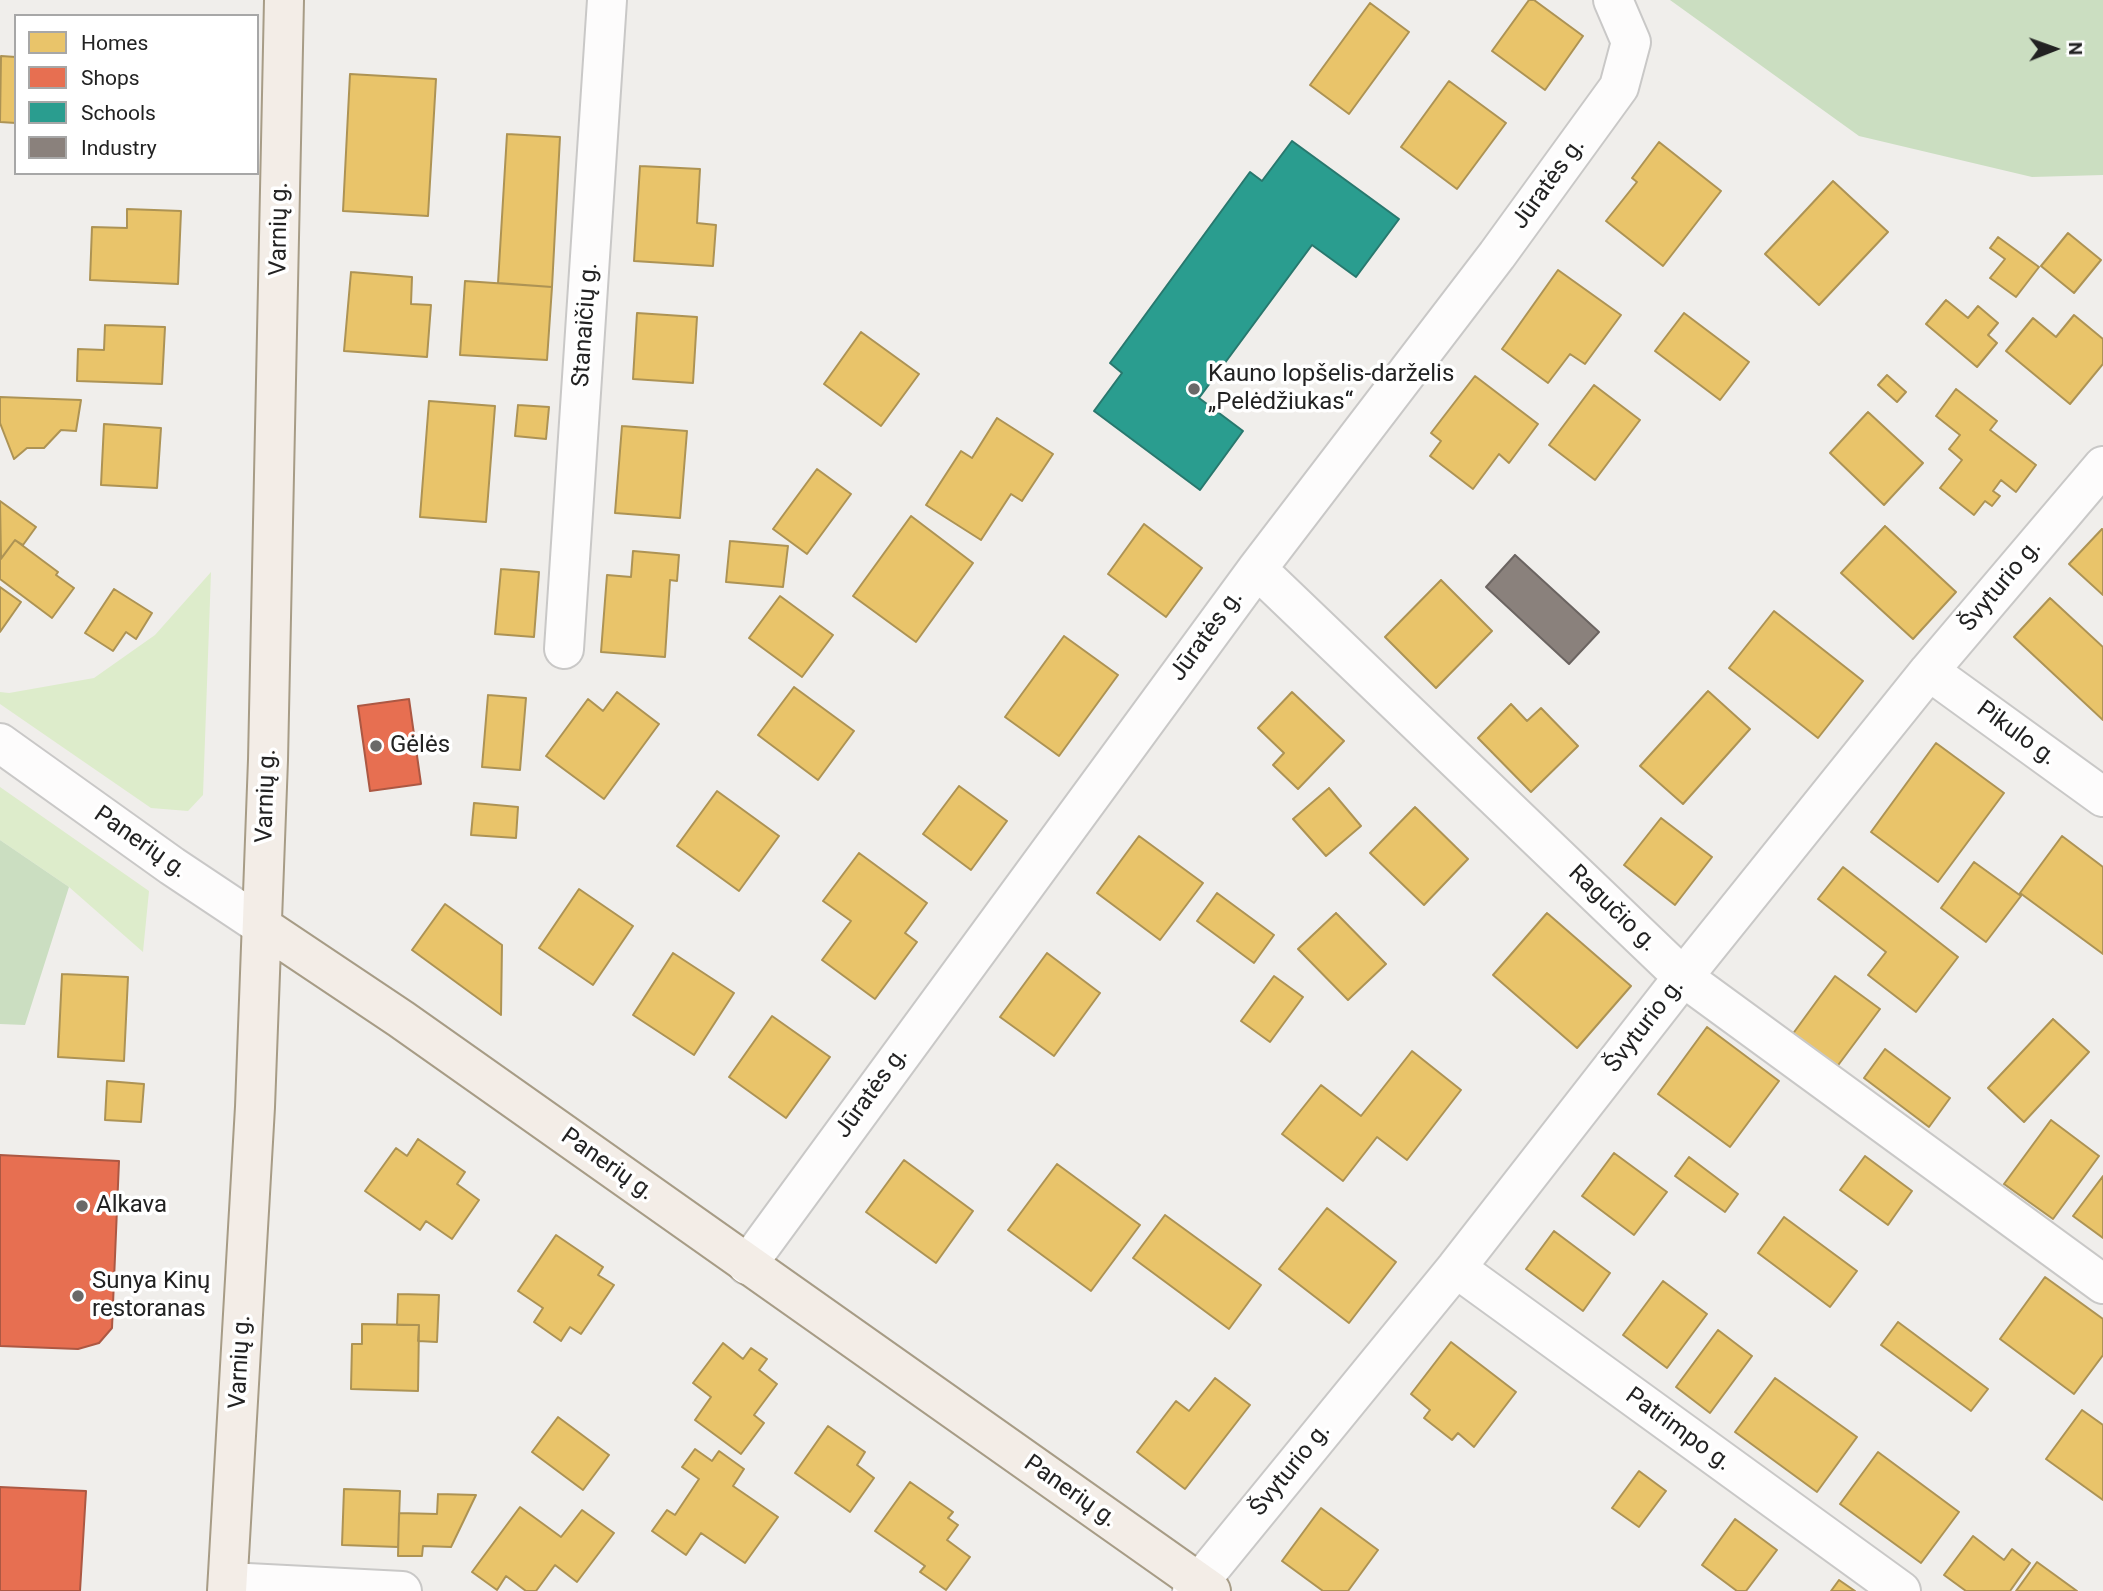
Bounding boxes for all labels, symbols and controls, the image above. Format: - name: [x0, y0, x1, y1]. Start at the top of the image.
- legend: [14, 14, 259, 175]
- north arrow: [2019, 14, 2089, 84]
- text: Homes: [81, 31, 148, 55]
- text: N: [2064, 42, 2087, 56]
- text: Shops: [81, 66, 140, 90]
- text: Schools: [81, 101, 156, 125]
- street label: Jūratės g.: [1506, 133, 1592, 235]
- text: Industry: [81, 136, 157, 160]
- street label: Varnių g.: [265, 182, 295, 276]
- street label: Stanaičių g.: [567, 262, 605, 388]
- place label: Kauno lopšelis-darželis „Pelėdžiukas“: [1208, 361, 1454, 417]
- marker: Kauno lopšelis-darželis „Pelėdžiukas“: [1186, 381, 1202, 397]
- street label: Švyturio g.: [1954, 534, 2048, 638]
- street label: Jūratės g.: [1164, 585, 1250, 687]
- street label: Pikulo g.: [1970, 695, 2062, 773]
- place label: Gėlės: [390, 732, 450, 760]
- marker: Gėlės: [368, 738, 384, 754]
- street label: Varnių g.: [251, 749, 283, 843]
- street label: Panerių g.: [88, 801, 192, 885]
- street label: Ragučio g.: [1562, 860, 1662, 958]
- street label: Švyturio g.: [1599, 973, 1691, 1079]
- street label: Jūratės g.: [829, 1042, 915, 1144]
- street label: Panerių g.: [555, 1123, 659, 1207]
- place label: Alkava: [96, 1192, 167, 1220]
- marker: Alkava: [74, 1198, 90, 1214]
- place label: Sunya Kinų restoranas: [92, 1268, 210, 1324]
- marker: Sunya Kinų restoranas: [70, 1288, 86, 1304]
- street label: Varnių g.: [224, 1314, 258, 1410]
- street label: Patrimpo g.: [1619, 1382, 1737, 1478]
- street label: Švyturio g.: [1245, 1418, 1337, 1522]
- street label: Panerių g.: [1018, 1450, 1122, 1534]

